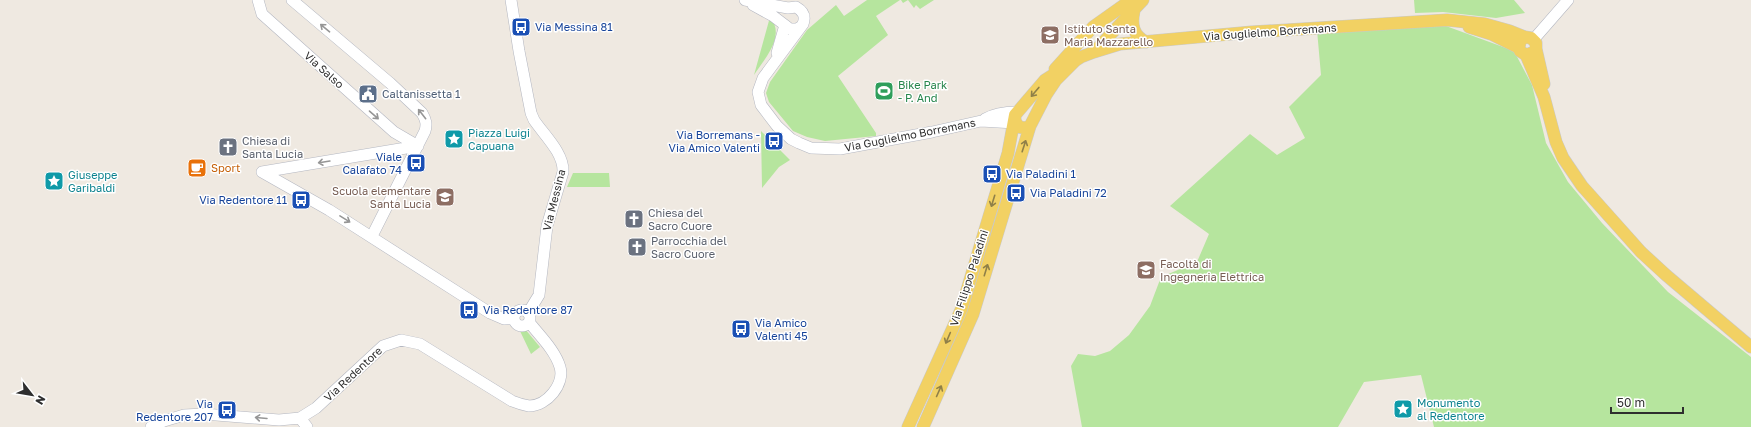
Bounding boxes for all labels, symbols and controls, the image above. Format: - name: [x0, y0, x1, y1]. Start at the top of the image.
- bus stop icon: Via Messina 81: [510, 16, 532, 38]
- place label: Via Messina 81: [535, 20, 613, 33]
- street label: Via Guglielmo Borremans: [1203, 20, 1337, 43]
- place label: Istituto Santa Maria Mazzarello: [1064, 22, 1154, 48]
- one-way arrow: [320, 23, 330, 32]
- school or university icon: Istituto Santa Maria Mazzarello: [1039, 24, 1061, 46]
- street label: Via Salso: [302, 49, 347, 91]
- place label: Bike Park - P. And: [898, 78, 947, 104]
- sports icon: Bike Park - P. And: [873, 80, 895, 102]
- public building icon: Caltanissetta 1: [357, 83, 379, 105]
- place label: Caltanissetta 1: [382, 87, 460, 100]
- one-way arrow: [1030, 87, 1039, 97]
- one-way arrow: [417, 109, 426, 120]
- one-way arrow: [369, 110, 379, 119]
- street label: Via Guglielmo Borremans: [843, 115, 977, 154]
- place label: Piazza Luigi Capuana: [468, 126, 530, 152]
- place icon: Piazza Luigi Capuana: [443, 128, 465, 150]
- place label: Via Borremans - Via Amico Valenti: [669, 128, 760, 154]
- bus stop icon: Via Borremans - Via Amico Valenti: [763, 130, 785, 152]
- place label: Chiesa di Santa Lucia: [242, 134, 303, 160]
- church icon: Chiesa di Santa Lucia: [217, 136, 239, 158]
- one-way arrow: [1021, 140, 1028, 153]
- place label: Viale Calafato 74: [342, 150, 402, 176]
- bus stop icon: Viale Calafato 74: [405, 152, 427, 174]
- cafe icon: Sport: [186, 157, 208, 179]
- one-way arrow: [318, 158, 331, 166]
- place label: Sport: [211, 161, 240, 174]
- bus stop icon: Via Paladini 1: [981, 163, 1003, 185]
- place label: Via Paladini 1: [1006, 167, 1076, 180]
- place label: Giuseppe Garibaldi: [68, 168, 117, 194]
- street label: Via Messina: [540, 168, 567, 232]
- place icon: Giuseppe Garibaldi: [43, 170, 65, 192]
- bus stop icon: Via Paladini 72: [1005, 182, 1027, 204]
- place label: Scuola elementare Santa Lucia: [332, 184, 431, 210]
- school or university icon: Scuola elementare Santa Lucia: [434, 186, 456, 208]
- place label: Via Paladini 72: [1030, 186, 1107, 199]
- bus stop icon: Via Redentore 11: [290, 189, 312, 211]
- place label: Via Redentore 11: [199, 193, 287, 206]
- one-way arrow: [989, 194, 996, 207]
- place label: Chiesa del Sacro Cuore: [648, 206, 712, 232]
- church icon: Chiesa del Sacro Cuore: [623, 208, 645, 230]
- one-way arrow: [339, 216, 351, 224]
- street label: Via Filippo Paladini: [947, 228, 990, 328]
- place label: Parrocchia del Sacro Cuore: [651, 234, 727, 260]
- church icon: Parrocchia del Sacro Cuore: [626, 236, 648, 258]
- place label: Facoltà di Ingegneria Elettrica: [1160, 257, 1264, 283]
- school or university icon: Facoltà di Ingegneria Elettrica: [1135, 259, 1157, 281]
- one-way arrow: [983, 264, 990, 277]
- bus stop icon: Via Redentore 87: [458, 299, 480, 321]
- place label: Via Redentore 87: [483, 303, 573, 316]
- place label: Via Amico Valenti 45: [755, 316, 808, 342]
- bus stop icon: Via Amico Valenti 45: [730, 318, 752, 340]
- one-way arrow: [944, 331, 952, 343]
- street label: Via Redentore: [321, 344, 384, 404]
- north arrow: [12, 375, 52, 415]
- one-way arrow: [936, 386, 943, 398]
- scale bar: [1611, 389, 1683, 415]
- text: N: [33, 393, 49, 407]
- text: 50 m: [1617, 395, 1645, 410]
- place label: Monumento al Redentore: [1417, 396, 1485, 422]
- place label: Via Redentore 207: [136, 397, 213, 423]
- place icon: Monumento al Redentore: [1392, 398, 1414, 420]
- bus stop icon: Via Redentore 207: [216, 399, 238, 421]
- one-way arrow: [255, 415, 268, 422]

